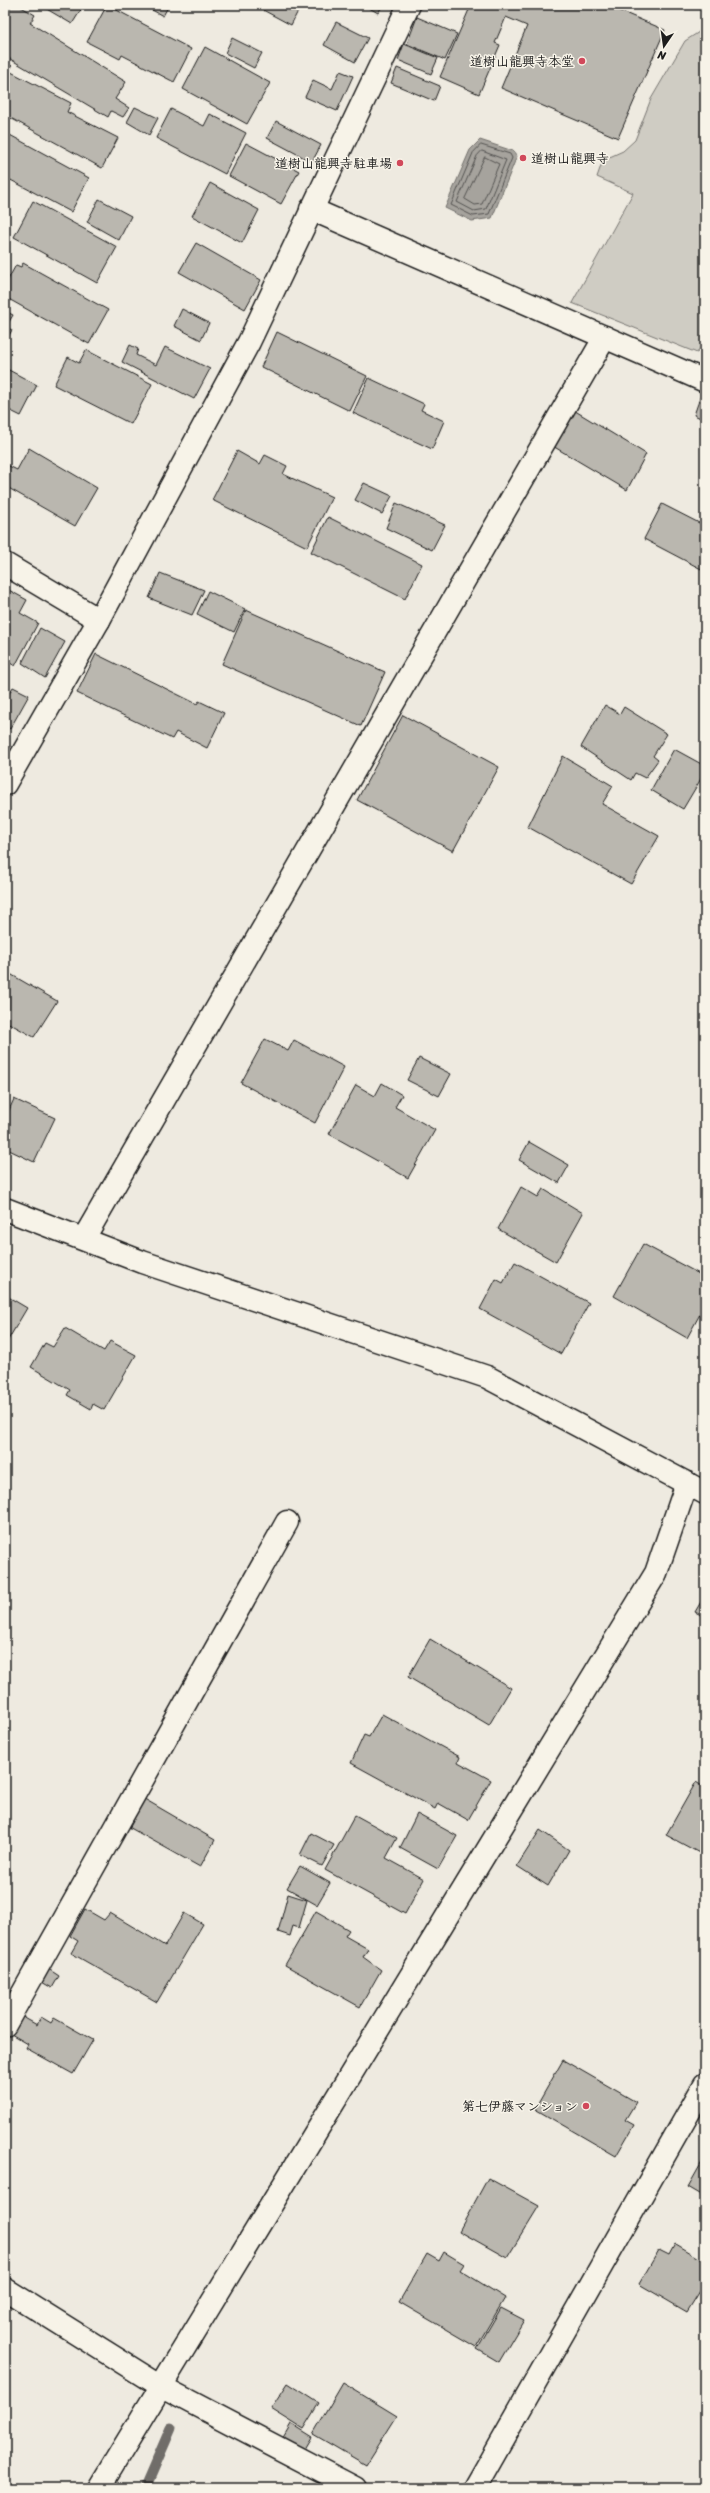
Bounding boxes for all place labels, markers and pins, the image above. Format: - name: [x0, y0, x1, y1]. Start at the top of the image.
- place label: 道樹山龍興寺本堂: [470, 50, 574, 73]
- marker: 道樹山龍興寺本堂: [577, 56, 587, 66]
- place label: 道樹山龍興寺: [531, 147, 609, 170]
- place label: 道樹山龍興寺駐車場: [275, 152, 392, 175]
- marker: 道樹山龍興寺: [518, 153, 528, 163]
- marker: 道樹山龍興寺駐車場: [395, 158, 405, 168]
- place label: 第七伊藤マンション: [462, 2095, 578, 2118]
- marker: 第七伊藤マンション: [581, 2101, 591, 2111]

